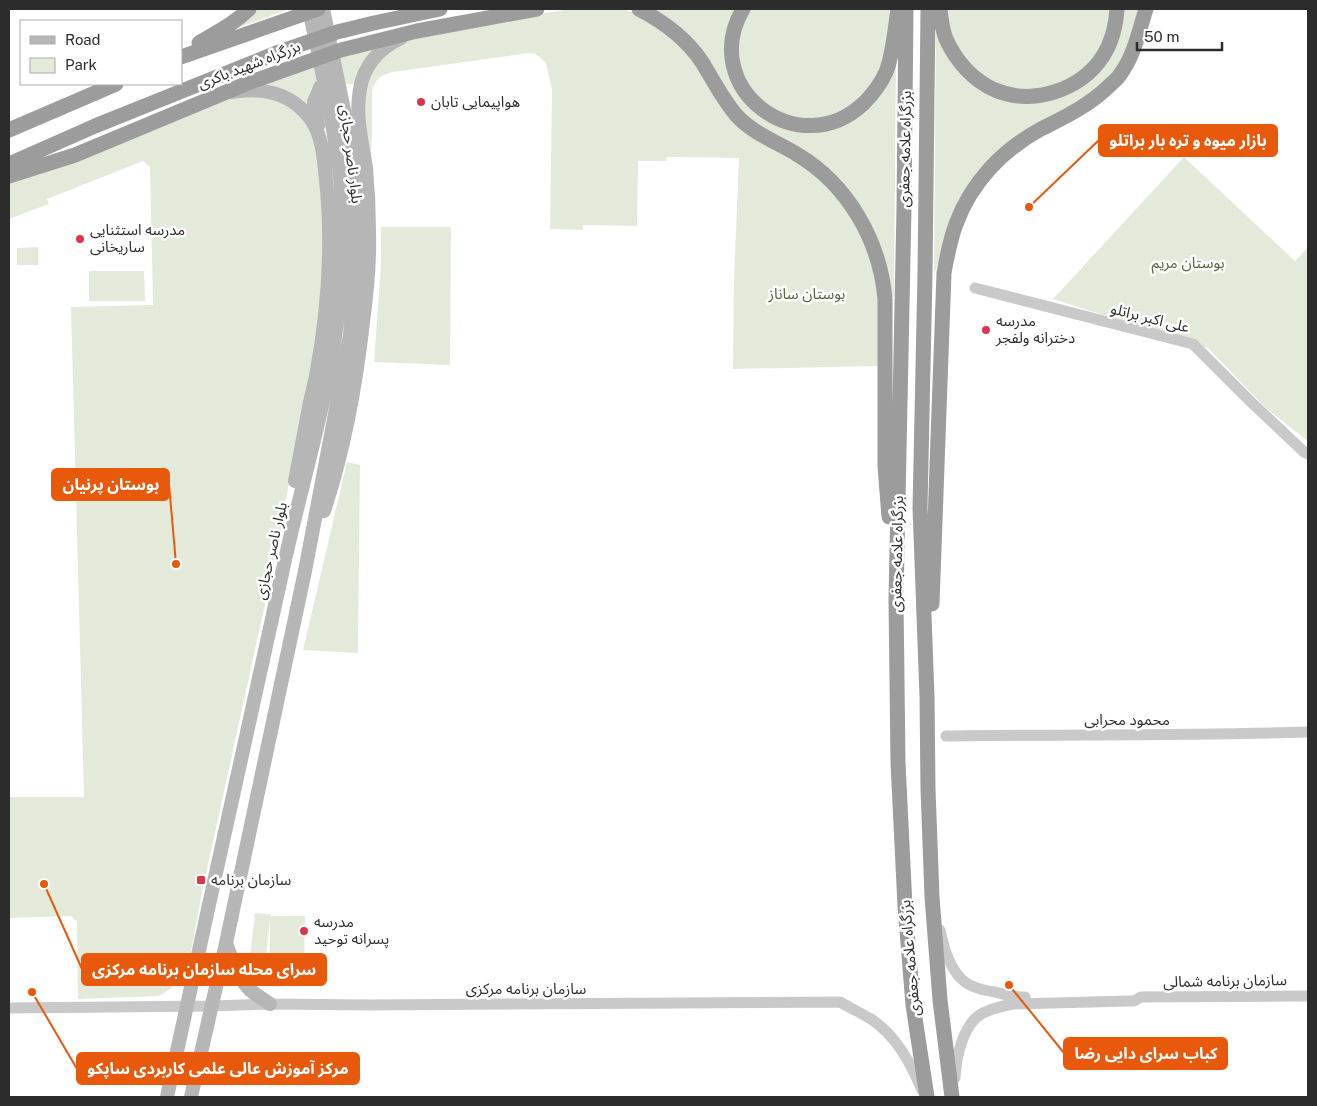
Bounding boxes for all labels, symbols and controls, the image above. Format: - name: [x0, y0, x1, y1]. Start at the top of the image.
- legend: [20, 20, 182, 85]
- scale bar: [1137, 20, 1222, 52]
- text: 50 m: [1144, 28, 1179, 45]
- text: Road: [65, 31, 101, 48]
- street label: بزرگراه شهید باکری: [195, 37, 303, 93]
- text: Park: [65, 56, 97, 73]
- street label: بزرگراه علامه جعفری: [895, 91, 915, 207]
- place label: هواپیمایی تابان: [431, 93, 520, 112]
- marker: هواپیمایی تابان: [415, 96, 427, 108]
- street label: بلوار ناصر حجازی: [336, 104, 366, 204]
- callout: بازار میوه و تره بار براتلو: [1099, 125, 1277, 156]
- text: بازار میوه و تره بار براتلو: [1109, 131, 1267, 150]
- place label: مدرسه استثنایی ساریخانی: [90, 221, 185, 256]
- marker: مدرسه استثنایی ساریخانی: [74, 233, 86, 245]
- park label: بوستان مریم: [1151, 254, 1225, 274]
- park label: بوستان ساناز: [768, 285, 845, 303]
- street label: علی اکبر براتلو: [1109, 300, 1192, 337]
- place label: مدرسه دخترانه ولفجر: [995, 312, 1075, 347]
- marker: مدرسه دخترانه ولفجر: [980, 324, 992, 336]
- callout: بوستان پرنیان: [52, 469, 169, 500]
- text: بوستان پرنیان: [63, 475, 159, 495]
- street label: بزرگراه علامه جعفری: [887, 496, 907, 612]
- street label: بلوار ناصر حجازی: [251, 500, 291, 602]
- street label: محمود محرابی: [1084, 711, 1170, 729]
- place label: سازمان برنامه: [211, 871, 292, 889]
- marker: سازمان برنامه: [195, 874, 207, 886]
- street label: بزرگراه علامه جعفری: [896, 899, 924, 1017]
- place label: مدرسه پسرانه توحید: [314, 913, 389, 949]
- marker: مدرسه پسرانه توحید: [298, 925, 310, 937]
- callout: سرای محله سازمان برنامه مرکزی: [82, 954, 326, 985]
- text: سرای محله سازمان برنامه مرکزی: [92, 960, 316, 979]
- street label: سازمان برنامه شمالی: [1163, 971, 1287, 991]
- street label: سازمان برنامه مرکزی: [466, 980, 587, 998]
- callout: کباب سرای دایی رضا: [1064, 1038, 1227, 1069]
- text: کباب سرای دایی رضا: [1074, 1044, 1218, 1063]
- callout: مرکز آموزش عالی علمی کاربردی ساپکو: [77, 1053, 359, 1084]
- text: مرکز آموزش عالی علمی کاربردی ساپکو: [87, 1059, 349, 1079]

